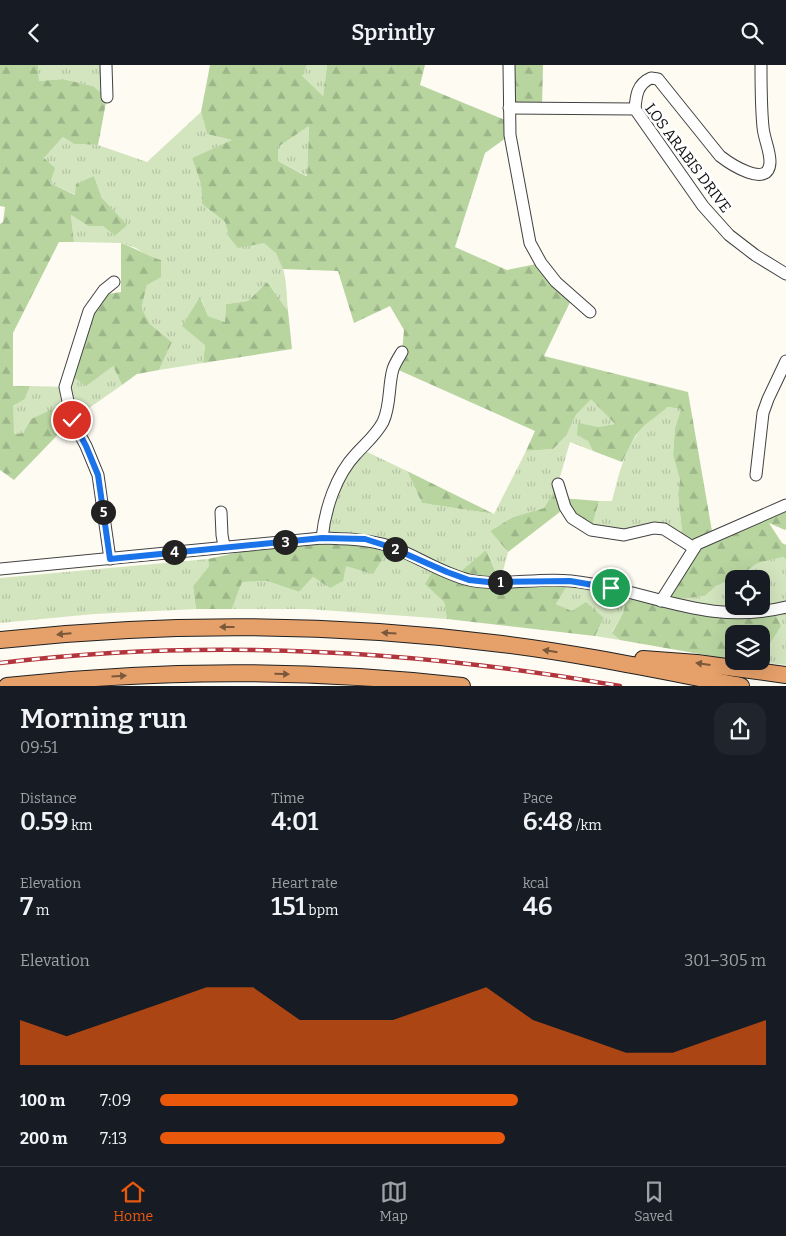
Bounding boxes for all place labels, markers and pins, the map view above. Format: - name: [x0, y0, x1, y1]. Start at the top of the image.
- pin: [51, 399, 93, 441]
- pin: 5: [90, 499, 116, 525]
- pin: 3: [272, 529, 298, 555]
- pin: 2: [382, 537, 408, 561]
- pin: 4: [162, 539, 186, 565]
- pin: [590, 567, 632, 609]
- pin: 1: [488, 569, 512, 595]

